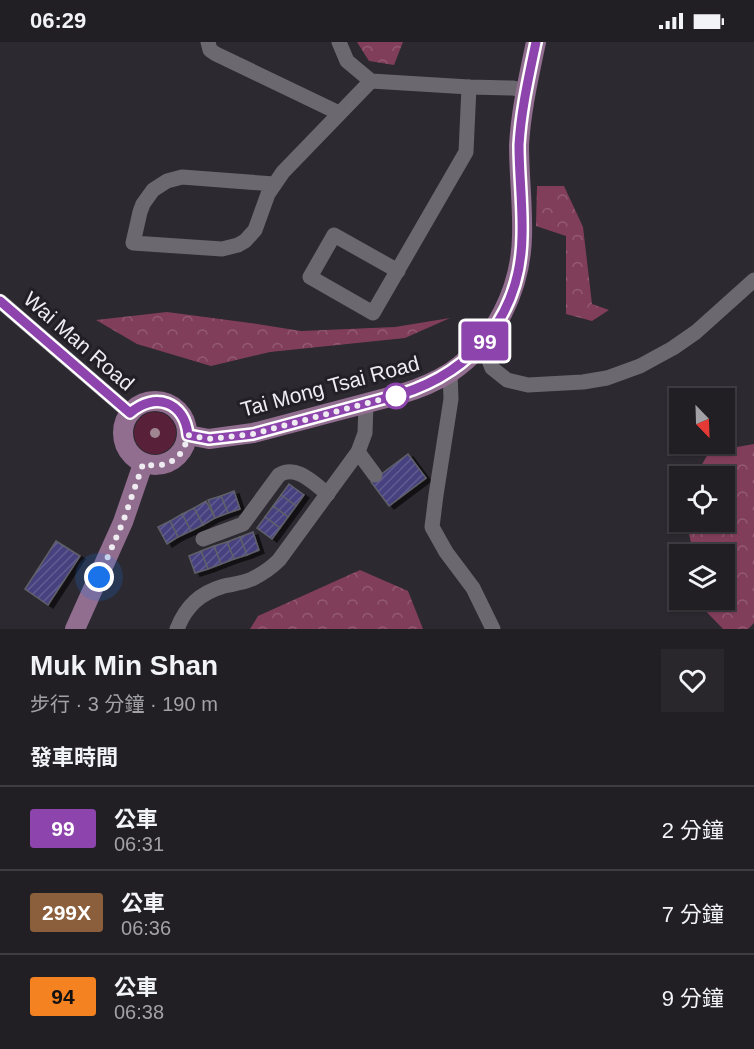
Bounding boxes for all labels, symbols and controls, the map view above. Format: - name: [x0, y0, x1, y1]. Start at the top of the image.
- text: 06:29: [30, 8, 86, 33]
- street label: Wai Man Road: [19, 287, 139, 395]
- line badge: 99: [458, 322, 512, 360]
- text: 99: [473, 330, 497, 353]
- street label: Tai Mong Tsai Road: [238, 351, 422, 421]
- unlabelled marker: [383, 383, 409, 409]
- north arrow: [669, 388, 735, 454]
- map controls: [669, 388, 735, 610]
- button: locate: [669, 466, 735, 532]
- button: layers: [669, 544, 735, 610]
- your location: [84, 562, 114, 592]
- button: heart: [661, 649, 724, 712]
- text: Muk Min Shan: [30, 650, 218, 681]
- text: 步行 · 3 分鐘 · 190 m: [30, 693, 218, 715]
- text: 發車時間: [30, 745, 118, 770]
- text: 公車: [114, 807, 158, 832]
- text: 99: [51, 817, 75, 840]
- text: 2 分鐘: [662, 818, 724, 843]
- text: 06:31: [114, 833, 164, 855]
- text: 公車: [121, 891, 165, 916]
- text: 299X: [42, 901, 91, 924]
- text: 7 分鐘: [662, 902, 724, 927]
- text: 06:36: [121, 917, 171, 939]
- text: 公車: [114, 975, 158, 1000]
- text: 94: [51, 985, 75, 1008]
- text: 9 分鐘: [662, 986, 724, 1011]
- text: 06:38: [114, 1001, 164, 1023]

